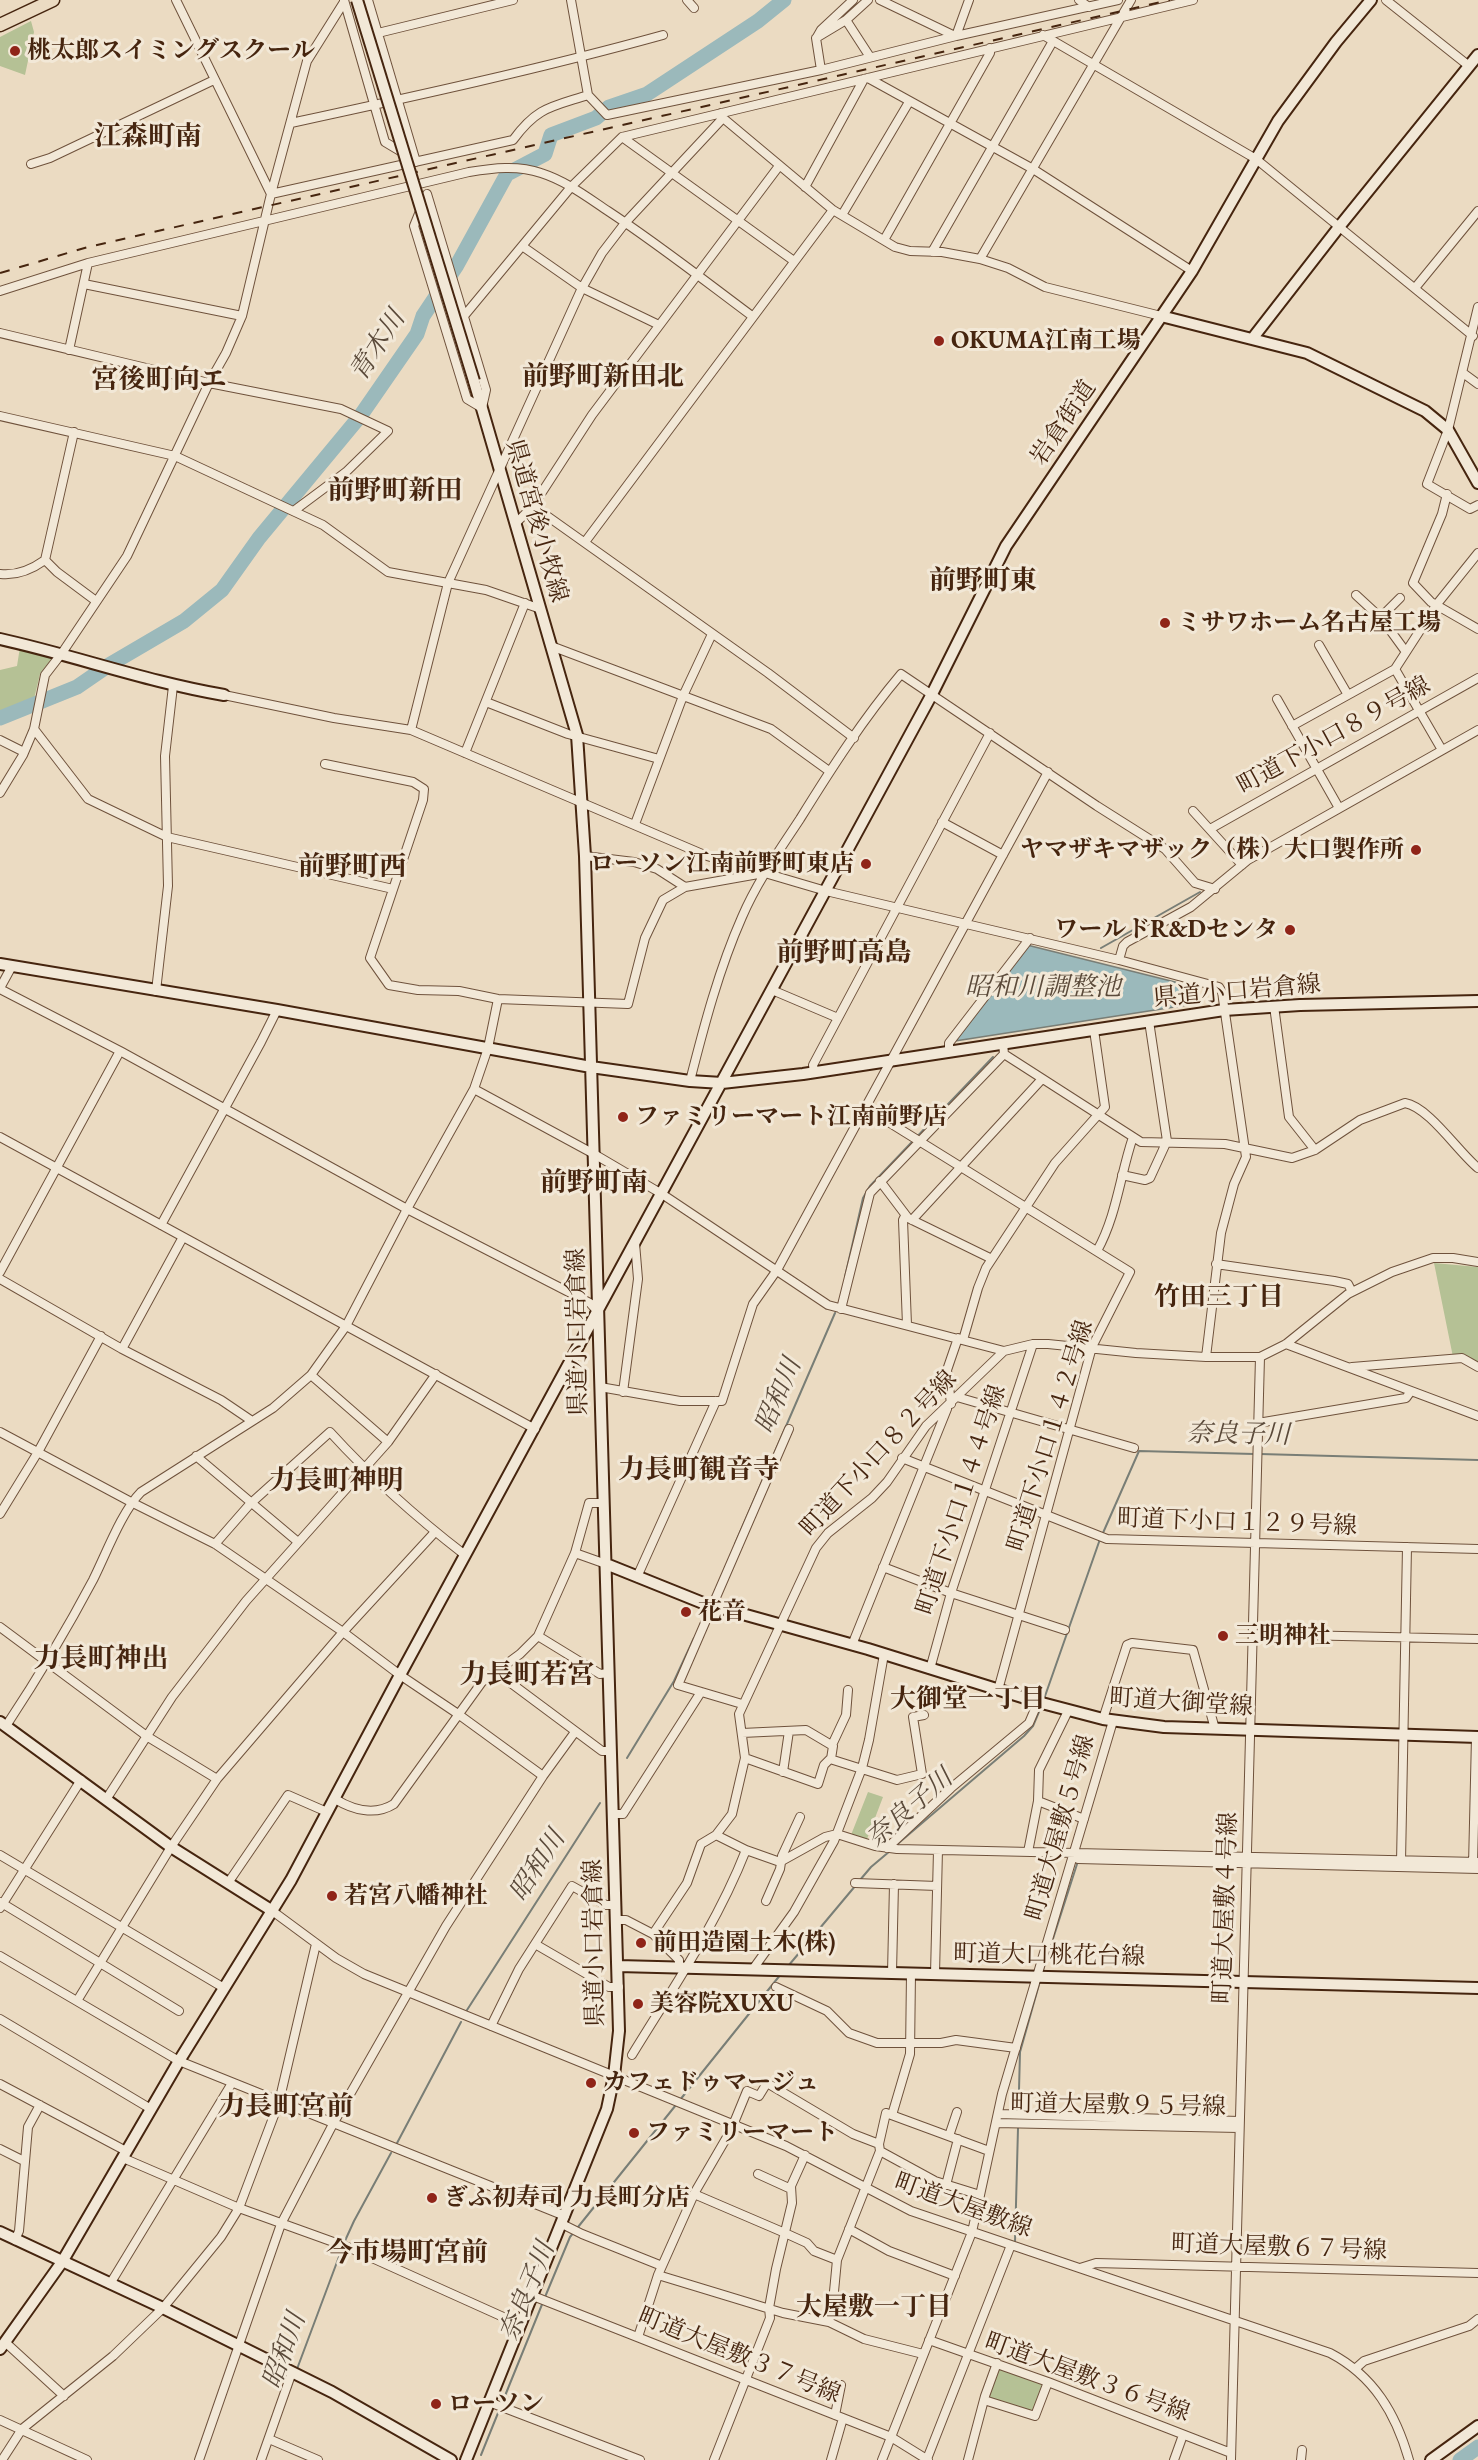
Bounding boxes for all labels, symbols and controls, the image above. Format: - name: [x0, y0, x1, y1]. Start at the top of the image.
- place label: 桃太郎スイミングスクール: [27, 37, 315, 65]
- marker: 桃太郎スイミングスクール: [8, 44, 22, 58]
- district label: 江森町南: [94, 122, 202, 154]
- water label: 青木川: [344, 305, 412, 387]
- place label: OKUMA江南工場: [951, 327, 1141, 355]
- marker: OKUMA江南工場: [932, 334, 946, 348]
- district label: 前野町新田北: [522, 362, 684, 394]
- district label: 宮後町向エ: [92, 365, 226, 397]
- street label: 岩倉街道: [1025, 375, 1103, 471]
- street label: 県道宮後小牧線: [499, 436, 573, 606]
- district label: 前野町新田: [328, 476, 462, 508]
- district label: 前野町東: [929, 566, 1037, 598]
- place label: ミサワホーム名古屋工場: [1177, 609, 1441, 637]
- marker: ミサワホーム名古屋工場: [1158, 616, 1172, 630]
- street label: 町道下小口８９号線: [1233, 671, 1435, 801]
- place label: ヤマザキマザック（株）大口製作所: [1020, 836, 1404, 864]
- marker: ヤマザキマザック（株）大口製作所: [1409, 843, 1423, 857]
- place label: ローソン江南前野町東店: [590, 850, 854, 878]
- district label: 前野町西: [298, 852, 406, 884]
- marker: ローソン江南前野町東店: [859, 857, 873, 871]
- place label: ワールドR&Dセンタ: [1054, 916, 1278, 944]
- marker: ワールドR&Dセンタ: [1283, 923, 1297, 937]
- district label: 前野町高島: [777, 938, 911, 970]
- street label: 県道小口岩倉線: [1152, 970, 1322, 1014]
- water label: 昭和川調整池: [965, 972, 1121, 1004]
- place label: ファミリーマート江南前野店: [635, 1103, 947, 1131]
- marker: ファミリーマート江南前野店: [616, 1110, 630, 1124]
- district label: 前野町南: [540, 1168, 648, 1200]
- street label: 県道小口岩倉線: [562, 1248, 594, 1416]
- district label: 竹田三丁目: [1154, 1282, 1284, 1314]
- street label: 町道下小口１４２号線: [1002, 1317, 1100, 1555]
- water label: 昭和川: [749, 1354, 809, 1438]
- street label: 町道下小口８２号線: [795, 1365, 963, 1543]
- street label: 町道下小口１４４号線: [911, 1381, 1013, 1619]
- water label: 奈良子川: [1186, 1418, 1290, 1452]
- district label: 力長町観音寺: [618, 1455, 780, 1487]
- district label: 力長町神明: [269, 1466, 403, 1498]
- street label: 町道下小口１２９号線: [1117, 1504, 1357, 1542]
- place label: 花音: [698, 1598, 746, 1626]
- marker: 花音: [679, 1605, 693, 1619]
- place label: 三明神社: [1235, 1622, 1331, 1650]
- marker: 三明神社: [1216, 1629, 1230, 1643]
- district label: 力長町神出: [34, 1644, 168, 1676]
- district label: 力長町若宮: [460, 1660, 594, 1692]
- district label: 大御堂一丁目: [890, 1684, 1046, 1716]
- street label: 町道大御堂線: [1108, 1684, 1254, 1722]
- street label: 町道大屋敷５号線: [1021, 1732, 1101, 1924]
- water label: 奈良子川: [861, 1763, 959, 1855]
- street label: 町道大屋敷４号線: [1208, 1812, 1244, 2004]
- water label: 昭和川: [504, 1825, 572, 1907]
- street label: 県道小口岩倉線: [579, 1859, 611, 2027]
- place label: 若宮八幡神社: [344, 1882, 488, 1910]
- marker: 若宮八幡神社: [325, 1889, 339, 1903]
- place label: 前田造園土木(株): [653, 1929, 836, 1957]
- marker: 前田造園土木(株): [634, 1936, 648, 1950]
- street label: 町道大口桃花台線: [953, 1940, 1145, 1972]
- place label: 美容院XUXU: [650, 1990, 794, 2018]
- marker: 美容院XUXU: [631, 1997, 645, 2011]
- place label: カフェドゥマージュ: [603, 2069, 819, 2097]
- marker: カフェドゥマージュ: [584, 2076, 598, 2090]
- street label: 町道大屋敷９５号線: [1010, 2090, 1226, 2122]
- district label: 力長町宮前: [219, 2092, 353, 2124]
- place label: ファミリーマート: [646, 2119, 838, 2147]
- marker: ファミリーマート: [627, 2126, 641, 2140]
- street label: 町道大屋敷線: [890, 2168, 1036, 2244]
- place label: ぎふ初寿司 力長町分店: [444, 2184, 690, 2212]
- marker: ぎふ初寿司 力長町分店: [425, 2191, 439, 2205]
- street label: 町道大屋敷６７号線: [1171, 2230, 1387, 2266]
- district label: 今市場町宮前: [326, 2238, 488, 2270]
- water label: 奈良子川: [494, 2238, 562, 2346]
- district label: 大屋敷一丁目: [796, 2292, 952, 2324]
- street label: 町道大屋敷３７号線: [633, 2302, 845, 2410]
- water label: 昭和川: [257, 2309, 313, 2393]
- street label: 町道大屋敷３６号線: [981, 2328, 1193, 2428]
- place label: ローソン: [448, 2390, 544, 2418]
- marker: ローソン: [429, 2397, 443, 2411]

